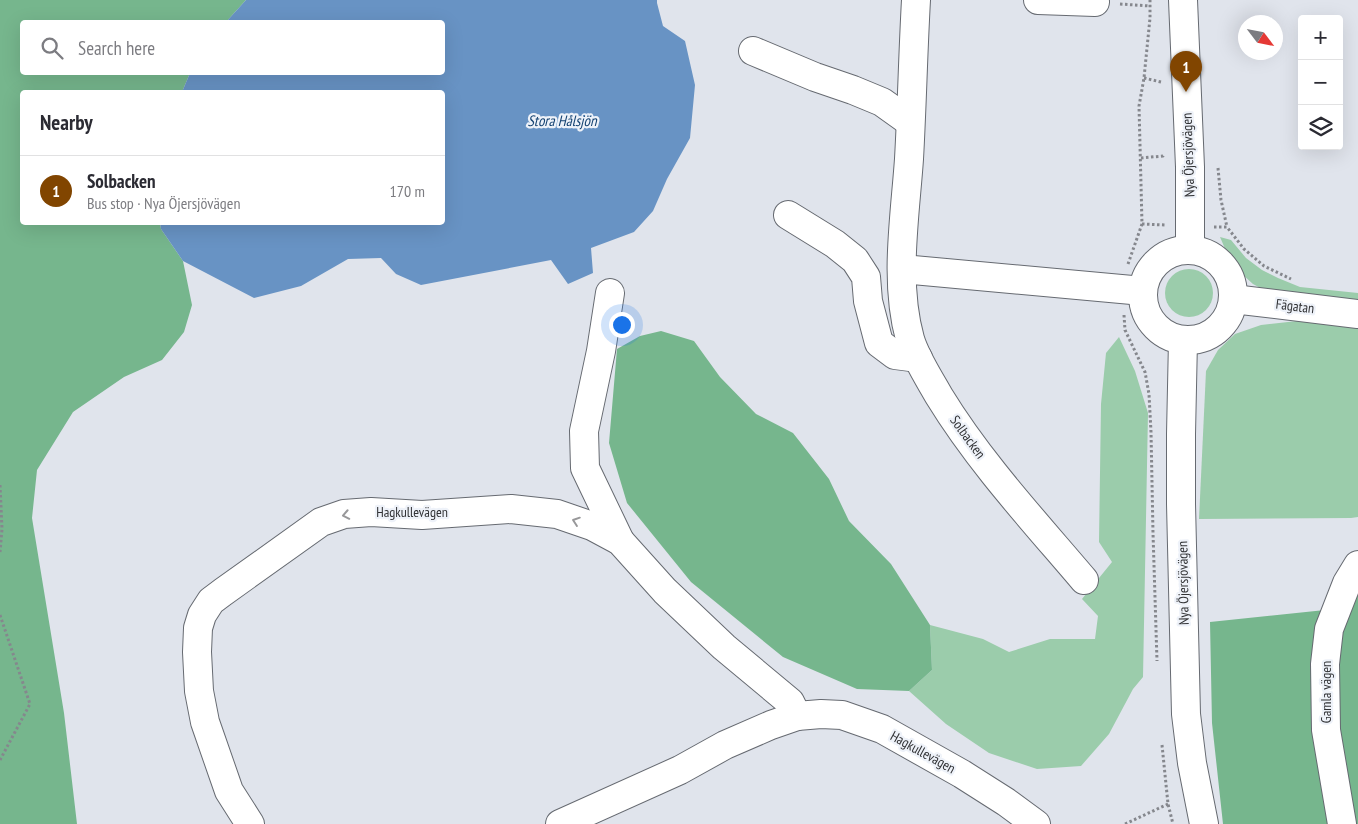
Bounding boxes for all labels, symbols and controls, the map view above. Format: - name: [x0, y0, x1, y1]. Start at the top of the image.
- north arrow: [1238, 15, 1283, 60]
- map controls: [1298, 15, 1343, 150]
- button: +: [1298, 15, 1343, 60]
- search box: [20, 20, 445, 75]
- icon: search: [38, 34, 66, 62]
- text: Search here: [78, 36, 155, 60]
- pin: 1: [1170, 51, 1202, 92]
- button: −: [1298, 60, 1343, 105]
- button: layers: [1298, 105, 1343, 150]
- text: Nearby: [40, 109, 93, 136]
- water label: Stora Hålsjön: [527, 111, 598, 130]
- street label: Nya Öjersjövägen: [1178, 113, 1198, 197]
- text: Solbacken: [87, 169, 156, 193]
- text: 1: [52, 181, 60, 201]
- text: 170 m: [390, 181, 425, 201]
- text: Bus stop · Nya Öjersjövägen: [87, 193, 240, 213]
- street label: Fägatan: [1275, 295, 1315, 317]
- your location: [609, 312, 635, 338]
- street label: Solbacken: [946, 412, 990, 462]
- street label: Hagkullevägen: [376, 503, 448, 521]
- one-way arrow: [341, 509, 350, 519]
- one-way arrow: [572, 516, 581, 526]
- street label: Nya Öjersjövägen: [1173, 541, 1193, 625]
- street label: Gamla vägen: [1317, 661, 1335, 723]
- street label: Hagkullevägen: [887, 727, 959, 777]

